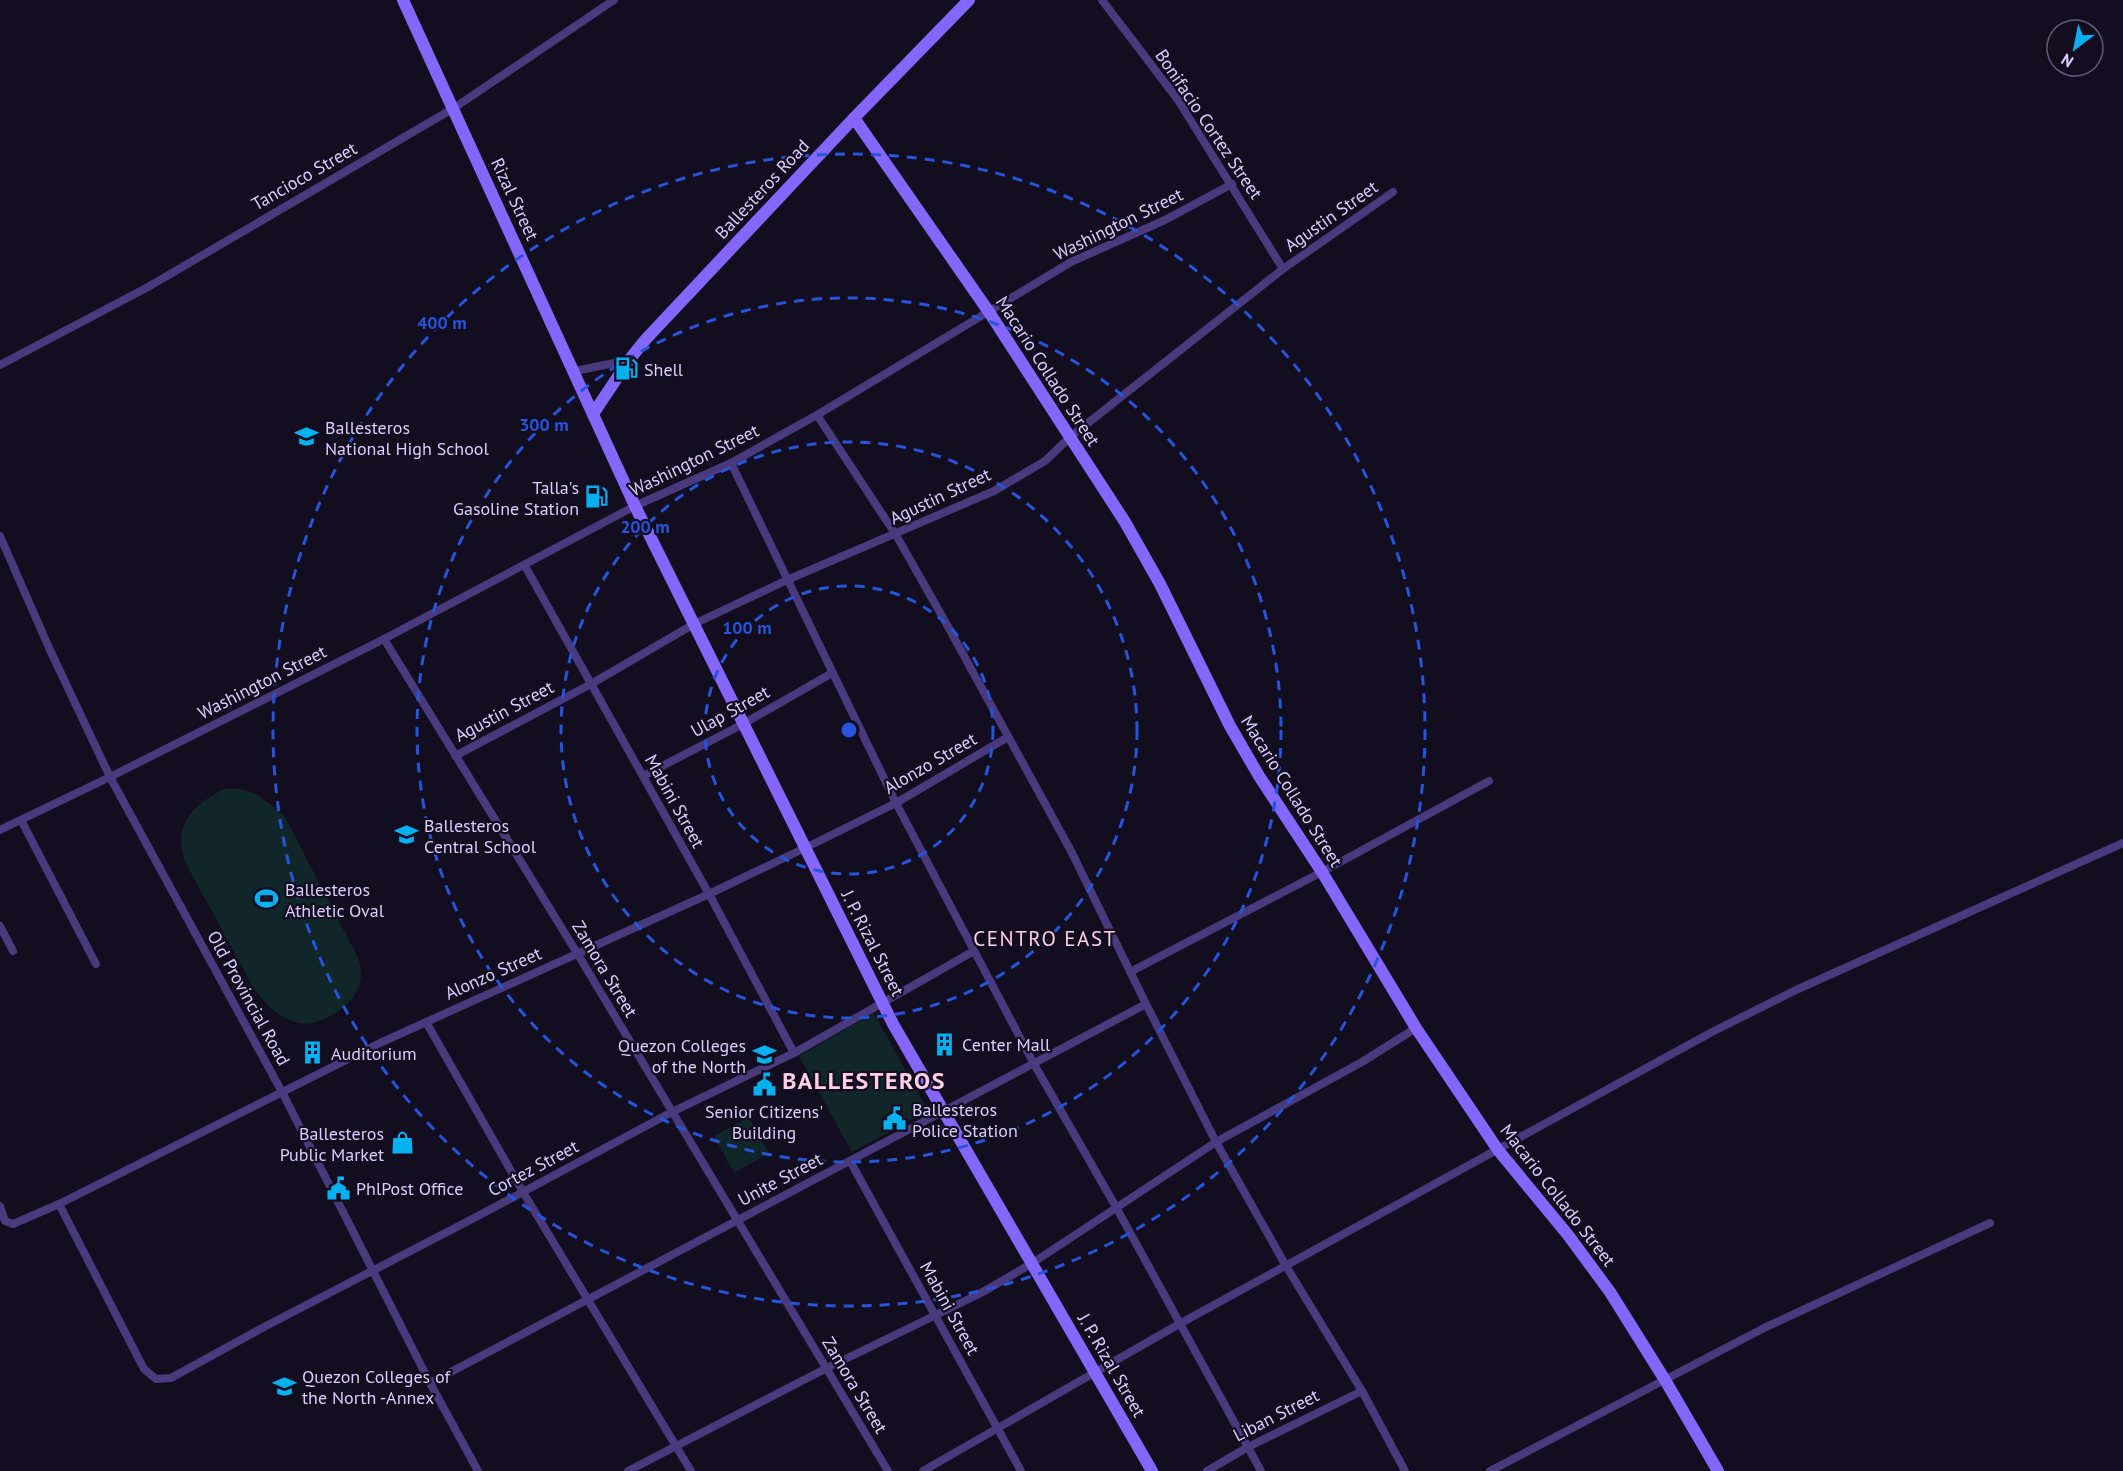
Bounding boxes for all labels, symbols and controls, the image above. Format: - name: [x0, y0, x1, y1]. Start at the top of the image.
- north arrow: [2045, 18, 2105, 78]
- street label: Bonifacio Cortez Street: [1150, 45, 1268, 203]
- text: N: [2057, 49, 2077, 72]
- street label: Ballesteros Road: [710, 134, 814, 244]
- street label: Tancioco Street: [247, 137, 361, 215]
- street label: Rizal Street: [486, 154, 544, 244]
- street label: Agustin Street: [1280, 175, 1382, 257]
- street label: Washington Street: [1050, 183, 1186, 265]
- street label: Macario Collado Street: [991, 292, 1105, 450]
- text: 400 m: [417, 311, 467, 334]
- fuel station icon: Shell: [613, 356, 639, 382]
- place label: Shell: [644, 358, 684, 381]
- text: 300 m: [519, 413, 569, 436]
- place label: Ballesteros National High School: [325, 416, 490, 460]
- street label: Washington Street: [626, 419, 762, 501]
- school or university icon: Ballesteros National High School: [294, 424, 320, 450]
- street label: Agustin Street: [886, 463, 994, 529]
- place label: Talla's Gasoline Station: [453, 476, 579, 520]
- fuel station icon: Talla's Gasoline Station: [584, 484, 610, 510]
- text: 200 m: [620, 515, 670, 538]
- text: 100 m: [722, 616, 772, 639]
- street label: Washington Street: [194, 640, 330, 724]
- street label: Agustin Street: [451, 675, 557, 747]
- street label: Ulap Street: [687, 680, 773, 742]
- street label: Macario Collado Street: [1236, 711, 1348, 871]
- centre of rings: [839, 720, 859, 740]
- street label: Alonzo Street: [879, 727, 981, 799]
- street label: Mabini Street: [640, 750, 710, 852]
- place label: Ballesteros Central School: [424, 814, 537, 858]
- school or university icon: Ballesteros Central School: [393, 822, 419, 848]
- place label: Ballesteros Athletic Oval: [285, 878, 385, 922]
- street label: J. P. Rizal Street: [836, 885, 910, 1000]
- sports icon: Ballesteros Athletic Oval: [254, 886, 280, 912]
- street label: Zamora Street: [567, 917, 643, 1021]
- district label: CENTRO EAST: [973, 925, 1117, 952]
- street label: Old Provincial Road: [202, 927, 296, 1069]
- street label: Alonzo Street: [441, 941, 545, 1005]
- building icon: Center Mall: [931, 1031, 957, 1057]
- place label: Center Mall: [962, 1033, 1051, 1056]
- place label: Quezon Colleges of the North: [618, 1034, 746, 1078]
- building icon: Auditorium: [300, 1040, 326, 1066]
- place label: Auditorium: [331, 1042, 417, 1065]
- school or university icon: Quezon Colleges of the North: [751, 1042, 777, 1068]
- district label: BALLESTEROS: [782, 1065, 946, 1096]
- public building icon: Senior Citizens' Building: [751, 1072, 777, 1098]
- place label: Ballesteros Police Station: [912, 1098, 1018, 1142]
- place label: Senior Citizens' Building: [705, 1100, 823, 1144]
- public building icon: Ballesteros Police Station: [881, 1106, 907, 1132]
- street label: Macario Collado Street: [1495, 1119, 1621, 1271]
- place label: Ballesteros Public Market: [280, 1122, 384, 1166]
- shop icon: Ballesteros Public Market: [389, 1130, 415, 1156]
- street label: Cortez Street: [484, 1135, 582, 1201]
- street label: Unite Street: [734, 1147, 826, 1211]
- public building icon: PhlPost Office: [325, 1175, 351, 1201]
- place label: PhlPost Office: [356, 1177, 463, 1200]
- street label: Mabini Street: [915, 1257, 985, 1359]
- street label: J. P. Rizal Street: [1073, 1308, 1151, 1421]
- street label: Zamora Street: [817, 1333, 893, 1437]
- place label: Quezon Colleges of the North -Annex: [302, 1365, 451, 1409]
- school or university icon: Quezon Colleges of the North -Annex: [271, 1373, 297, 1399]
- street label: Liban Street: [1229, 1384, 1323, 1446]

